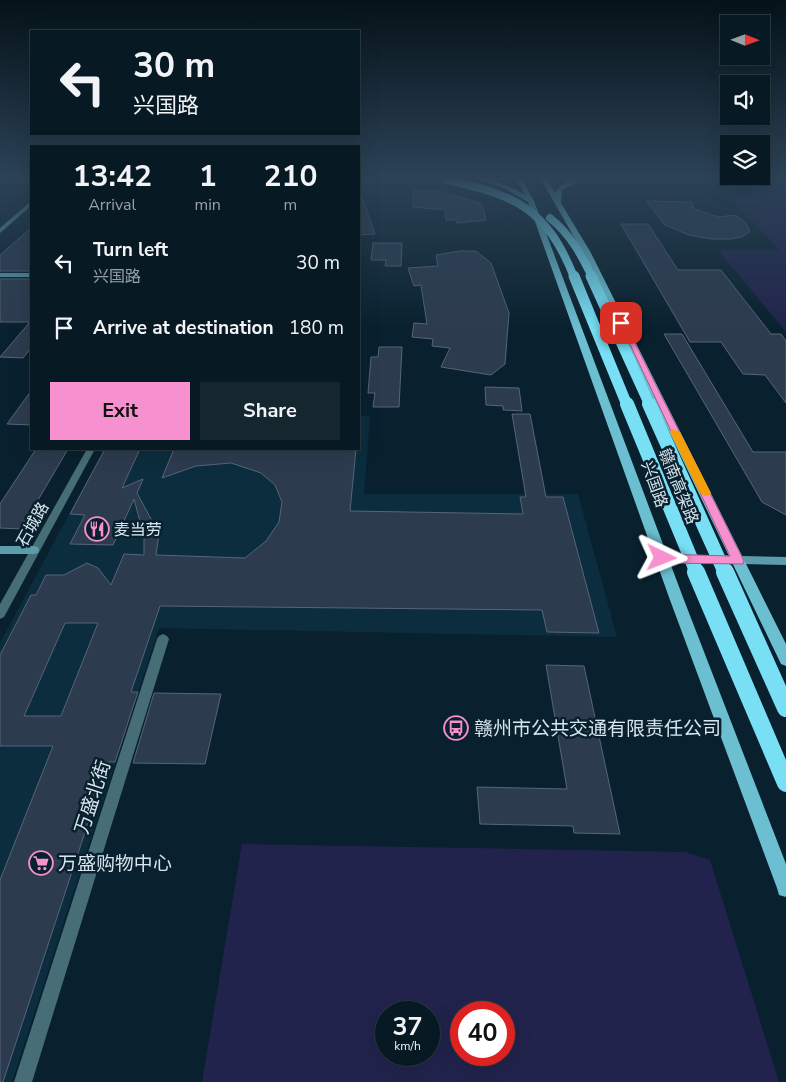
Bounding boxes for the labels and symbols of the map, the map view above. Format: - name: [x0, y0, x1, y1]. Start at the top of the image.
- north arrow: [720, 15, 770, 65]
- pin: [600, 302, 642, 344]
- street label: 赣南高架路: [653, 445, 703, 528]
- street label: 兴国路: [636, 458, 673, 511]
- street label: 石城路: [12, 498, 54, 551]
- restaurant icon: 麦当劳: [84, 516, 110, 542]
- place label: 麦当劳: [114, 519, 162, 541]
- position arrow: [635, 531, 687, 583]
- bus stop icon: 赣州市公共交通有限责任公司: [443, 715, 469, 741]
- place label: 赣州市公共交通有限责任公司: [474, 716, 721, 742]
- street label: 万盛北街: [69, 757, 117, 837]
- supermarket icon: 万盛购物中心: [28, 850, 54, 876]
- place label: 万盛购物中心: [58, 851, 172, 877]
- speed limit sign: 40: [450, 1001, 515, 1066]

